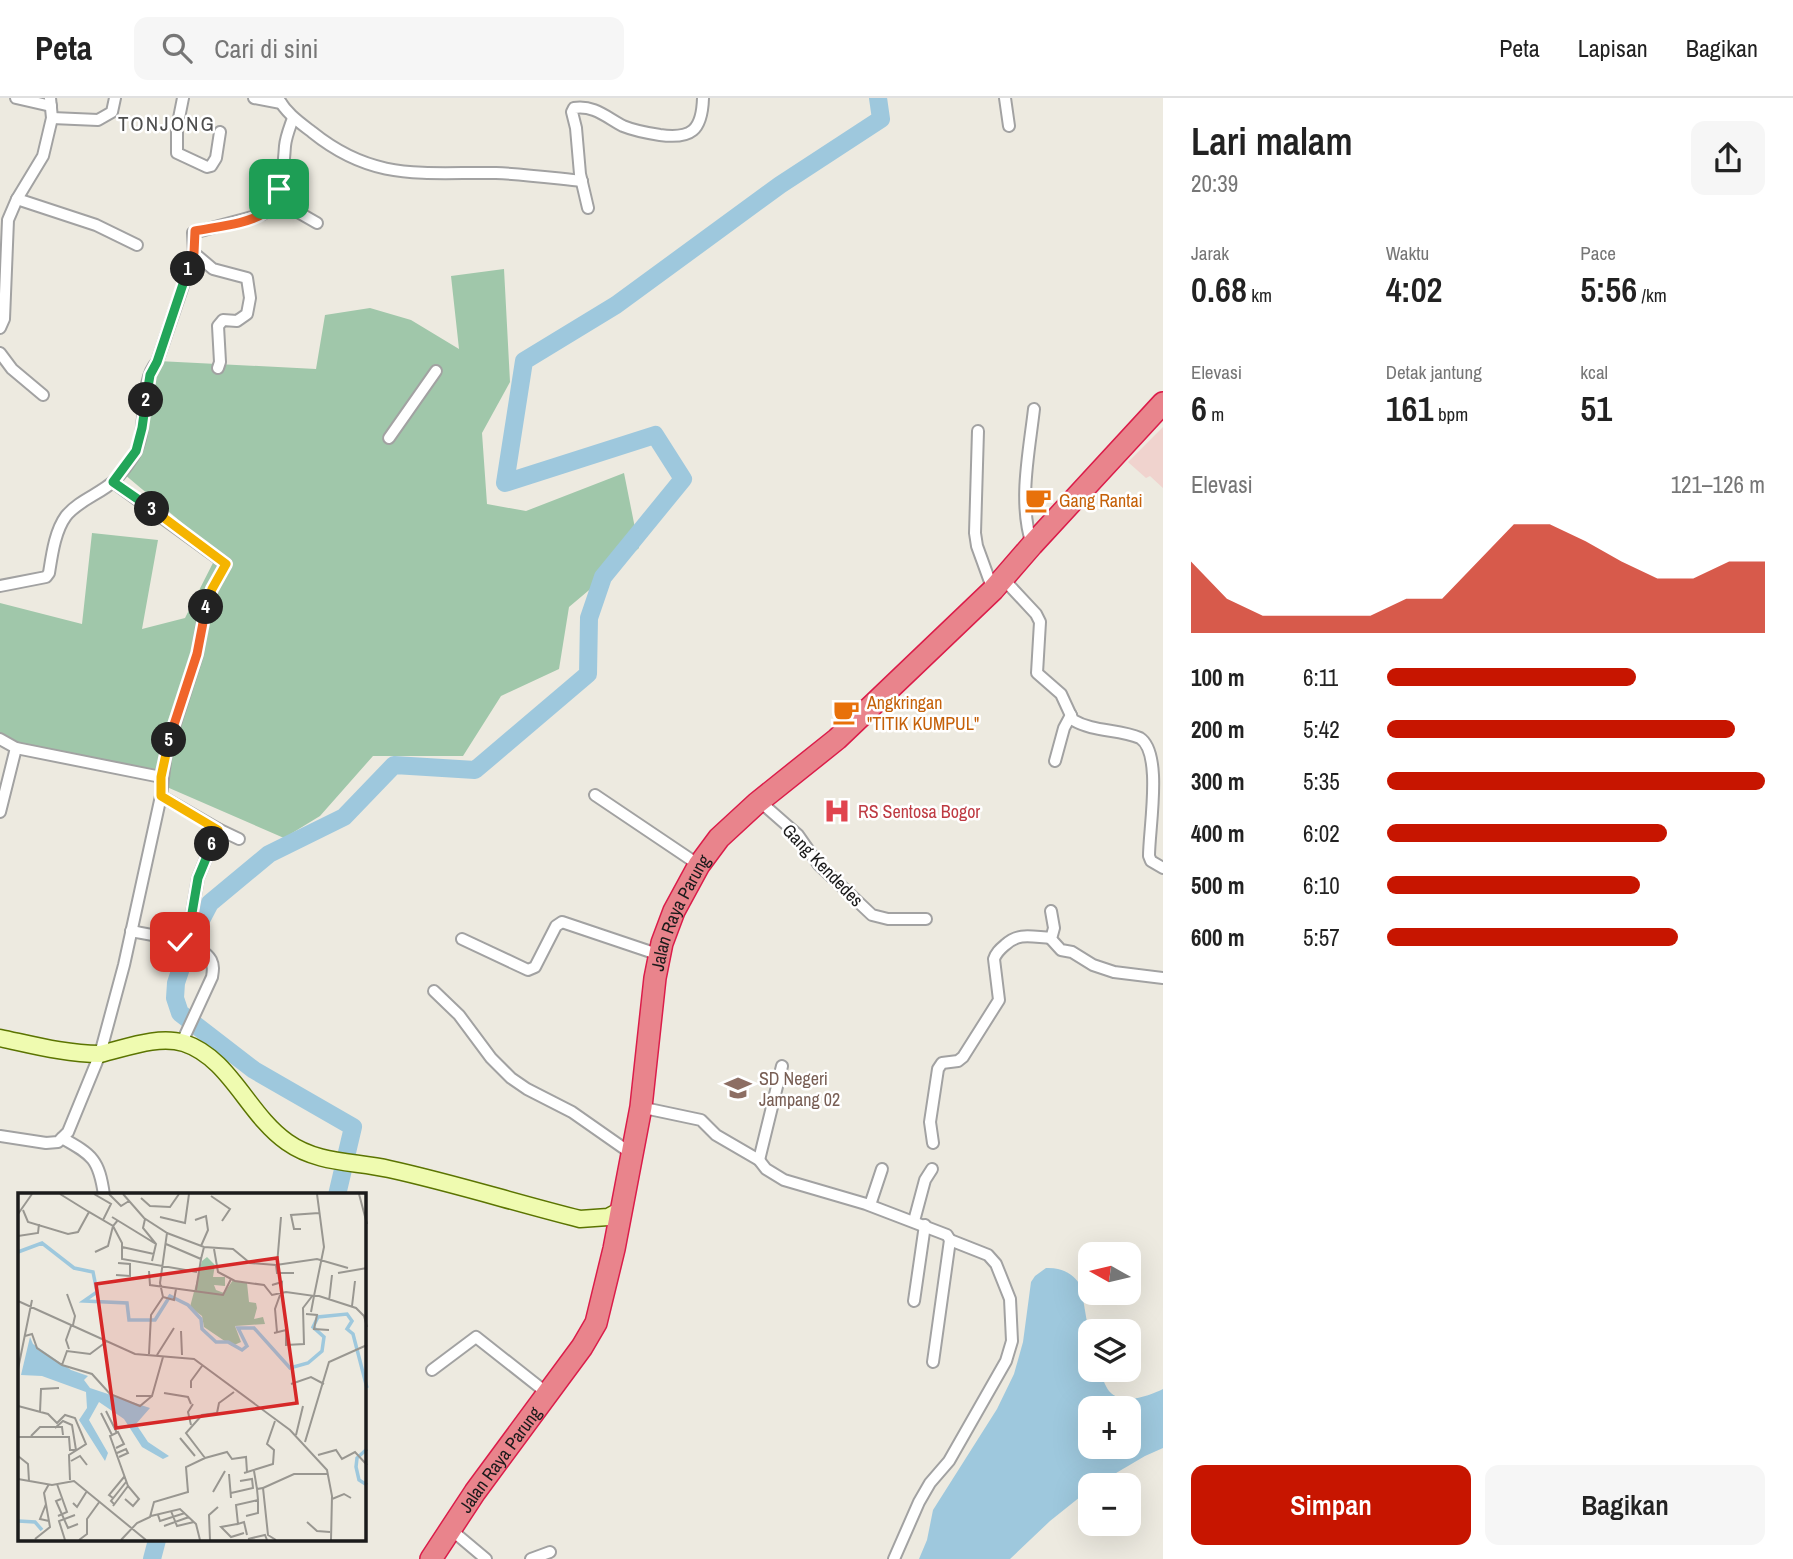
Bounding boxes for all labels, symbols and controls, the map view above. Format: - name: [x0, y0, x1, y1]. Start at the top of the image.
- search box: [134, 17, 624, 80]
- text: Peta: [35, 26, 92, 70]
- icon: search: [158, 29, 196, 67]
- text: Cari di sini: [214, 31, 318, 66]
- text: Peta: [1499, 32, 1540, 64]
- text: Lapisan: [1578, 32, 1648, 64]
- text: Bagikan: [1686, 32, 1758, 64]
- district label: TONJONG: [118, 109, 216, 138]
- text: Lari malam: [1191, 116, 1353, 167]
- button: share: [1691, 121, 1765, 195]
- pin: [249, 159, 309, 219]
- text: 20:39: [1191, 168, 1238, 199]
- icon: arrive: [260, 170, 298, 208]
- text: Jarak: [1191, 240, 1229, 266]
- text: Waktu: [1386, 240, 1429, 266]
- text: Pace: [1580, 240, 1616, 266]
- pin: 1: [170, 252, 206, 286]
- text: 1: [183, 255, 192, 281]
- text: 0.68: [1191, 266, 1247, 313]
- text: 4:02: [1386, 266, 1443, 313]
- text: 5:56: [1580, 266, 1637, 313]
- text: km: [1247, 282, 1272, 308]
- text: /km: [1637, 282, 1667, 308]
- text: Elevasi: [1191, 359, 1242, 385]
- text: Detak jantung: [1386, 359, 1482, 385]
- text: kcal: [1580, 359, 1608, 385]
- pin: 2: [128, 382, 164, 418]
- text: 6: [1191, 385, 1207, 432]
- text: 161: [1386, 385, 1434, 432]
- text: 51: [1580, 385, 1612, 432]
- text: 2: [141, 386, 150, 412]
- text: m: [1207, 401, 1224, 427]
- text: bpm: [1434, 401, 1468, 427]
- text: Elevasi: [1191, 469, 1253, 500]
- text: 121–126 m: [1671, 469, 1765, 500]
- cafe icon: Gang Rantai: [1023, 485, 1053, 515]
- place label: Gang Rantai: [1059, 488, 1143, 513]
- pin: 3: [134, 492, 170, 526]
- text: 3: [147, 495, 156, 521]
- pin: 4: [188, 589, 224, 624]
- text: 4: [201, 593, 210, 619]
- text: 100 m: [1191, 662, 1244, 693]
- text: 6:11: [1303, 662, 1338, 693]
- place label: Angkringan "TITIK KUMPUL": [866, 690, 979, 736]
- cafe icon: Angkringan "TITIK KUMPUL": [831, 697, 861, 727]
- text: 200 m: [1191, 714, 1244, 745]
- text: 5:42: [1303, 714, 1340, 745]
- pin: 5: [152, 722, 186, 758]
- text: 5: [164, 726, 173, 752]
- text: 300 m: [1191, 766, 1244, 797]
- text: 5:35: [1303, 766, 1340, 797]
- hospital icon: RS Sentosa Bogor: [822, 796, 852, 826]
- place label: RS Sentosa Bogor: [858, 799, 980, 824]
- street label: Gang Kendedes: [777, 818, 869, 912]
- text: 400 m: [1191, 818, 1244, 849]
- text: 6:02: [1303, 818, 1340, 849]
- pin: 6: [194, 826, 230, 862]
- text: 6: [207, 830, 216, 856]
- street label: Jalan Raya Parung: [644, 848, 716, 973]
- text: 500 m: [1191, 870, 1244, 901]
- text: 6:10: [1303, 870, 1340, 901]
- pin: [150, 912, 210, 972]
- text: 600 m: [1191, 922, 1244, 953]
- text: 5:57: [1303, 922, 1340, 953]
- icon: check: [161, 923, 199, 961]
- place label: SD Negeri Jampang 02: [759, 1066, 840, 1112]
- school or university icon: SD Negeri Jampang 02: [723, 1073, 753, 1103]
- inset map: [18, 1193, 366, 1542]
- north arrow: [1078, 1242, 1141, 1306]
- map controls: [1078, 1242, 1141, 1536]
- button: layers: [1078, 1319, 1141, 1382]
- button: +: [1078, 1396, 1141, 1459]
- street label: Jalan Raya Parung: [452, 1401, 547, 1517]
- button: Simpan: [1191, 1465, 1471, 1545]
- button: Bagikan: [1485, 1465, 1765, 1545]
- button: −: [1078, 1473, 1141, 1536]

